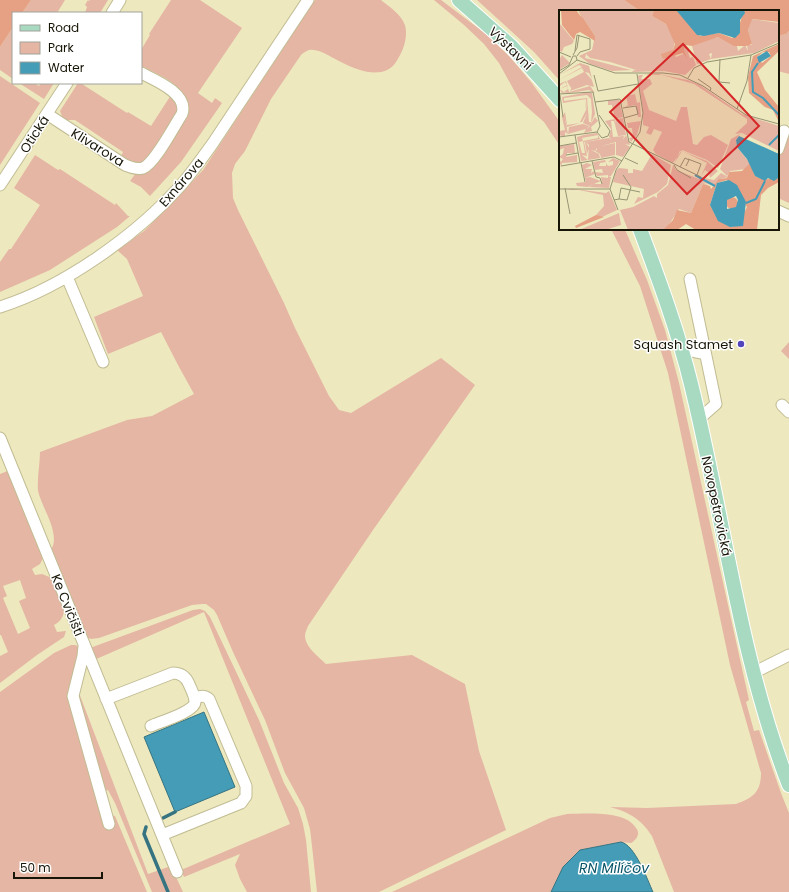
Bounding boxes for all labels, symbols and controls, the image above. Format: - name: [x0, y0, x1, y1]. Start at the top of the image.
- inset map: [559, 10, 779, 230]
- legend: [12, 12, 142, 84]
- text: Road: [48, 19, 79, 36]
- street label: Výstavní: [484, 22, 537, 74]
- text: Park: [48, 39, 75, 56]
- text: Water: [48, 59, 85, 76]
- street label: Otická: [15, 112, 54, 157]
- street label: Klivarova: [67, 124, 128, 171]
- street label: Exnárova: [155, 154, 208, 211]
- place label: Squash Stamet: [634, 335, 733, 354]
- marker: Squash Stamet: [736, 339, 746, 349]
- street label: Novopetrovická: [697, 454, 736, 558]
- street label: Ke Cvičišti: [46, 571, 89, 639]
- scale bar: [14, 854, 102, 880]
- water label: RN Milíčov: [579, 858, 650, 878]
- text: 50 m: [20, 859, 51, 876]

